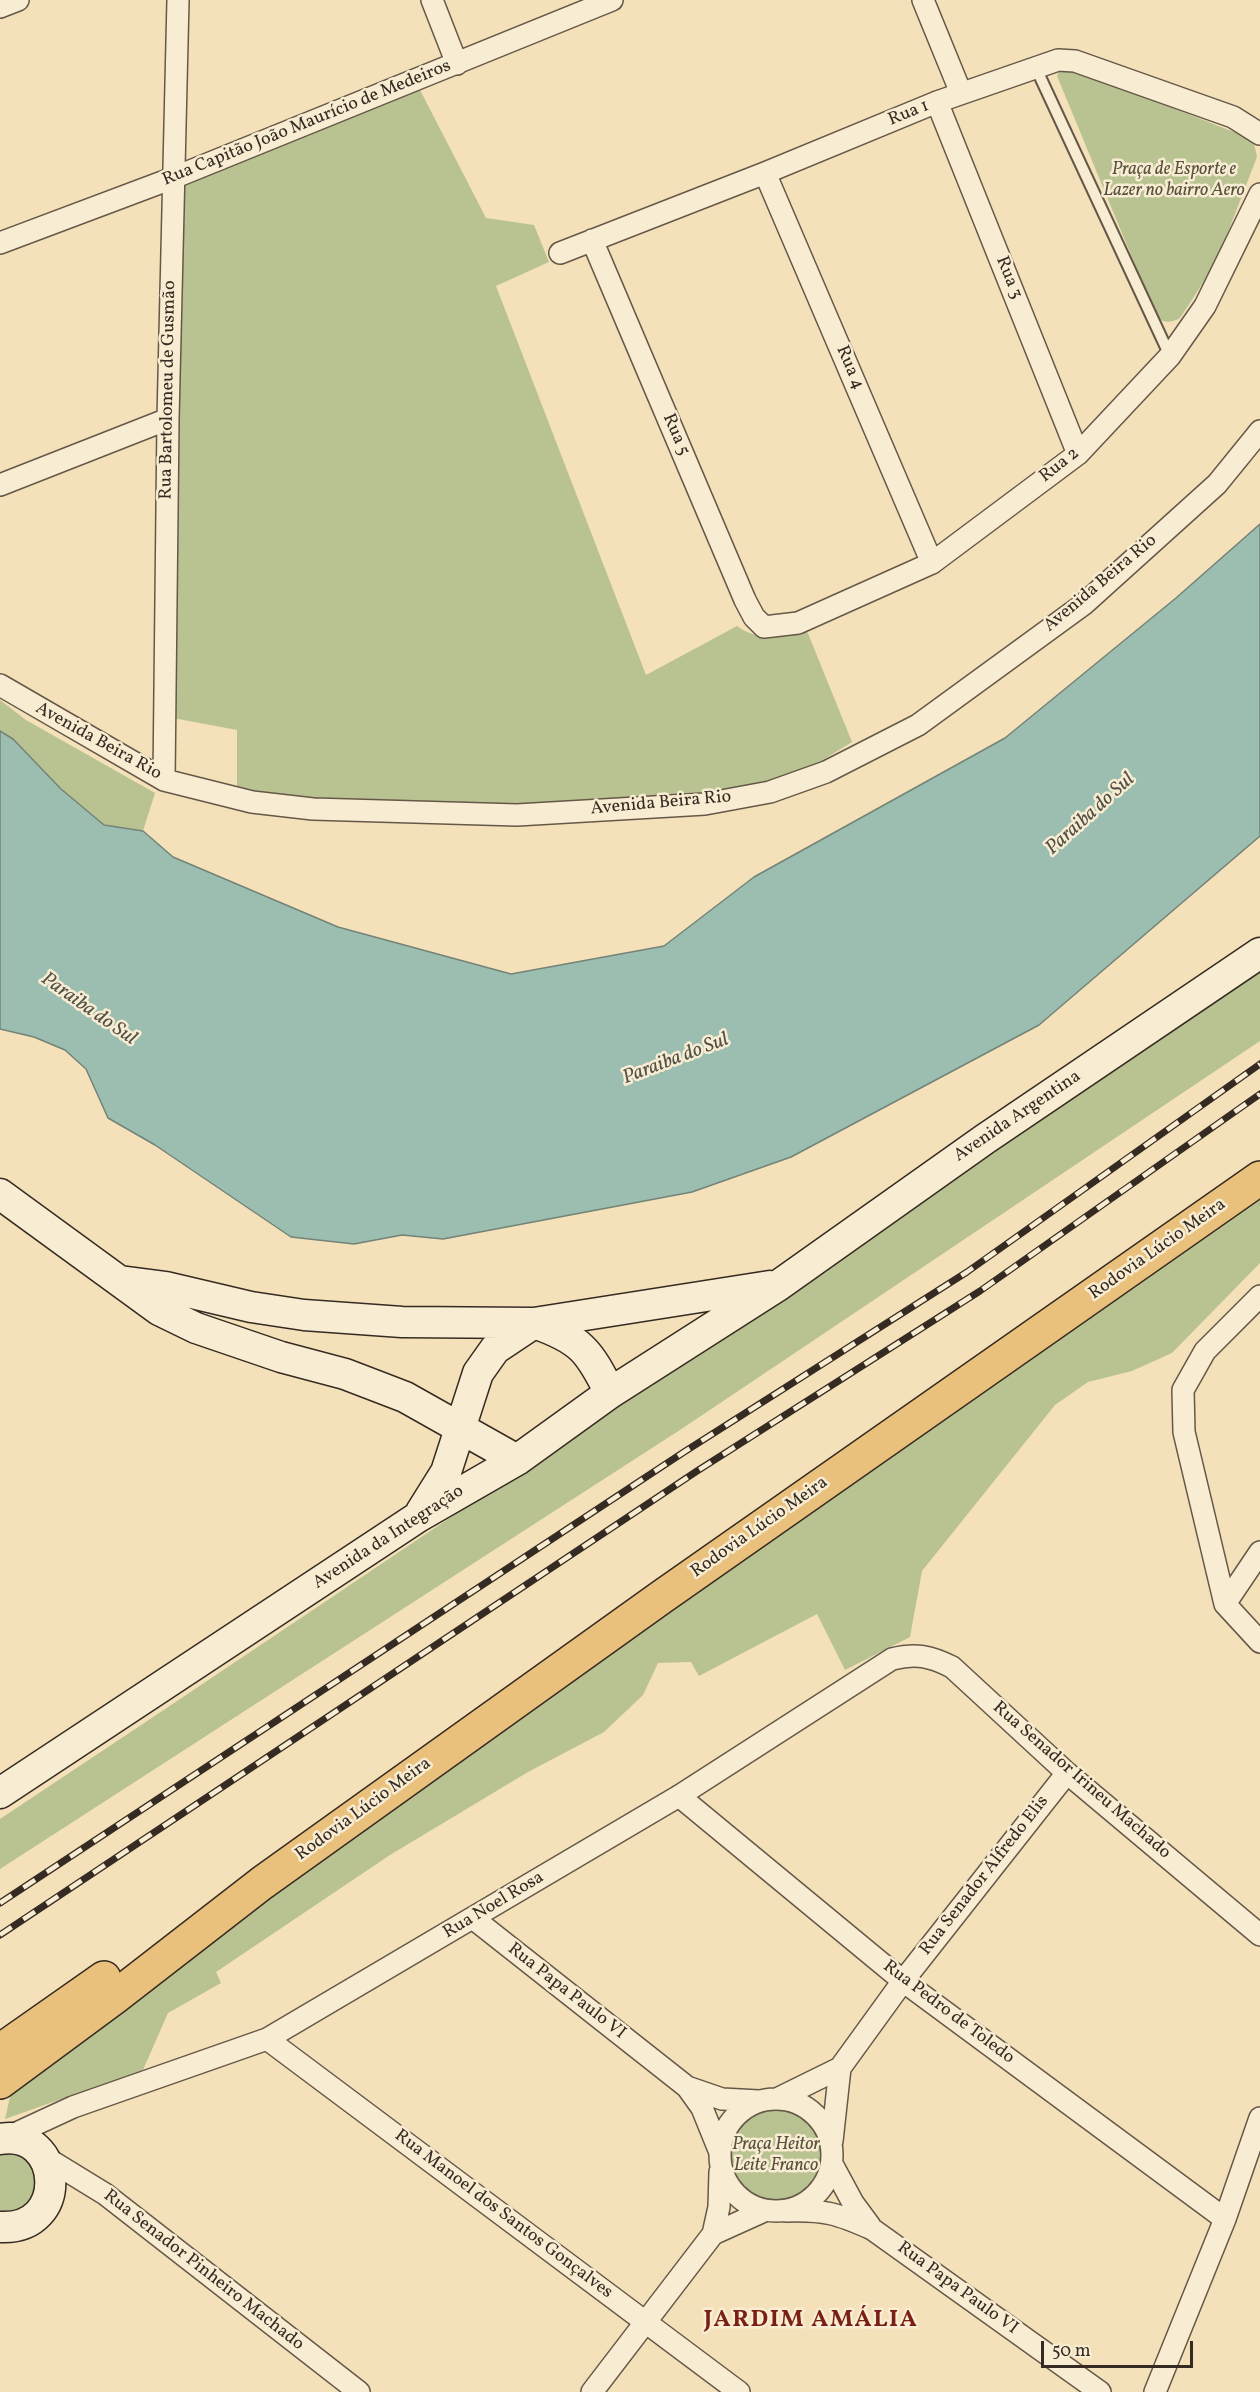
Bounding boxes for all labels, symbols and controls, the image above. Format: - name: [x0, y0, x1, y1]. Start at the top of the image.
- street label: Rua Capitão João Maurício de Medeiros: [160, 56, 454, 192]
- street label: Rua 1: [885, 96, 933, 132]
- park label: Praça de Esporte e Lazer no bairro Aero: [1103, 160, 1245, 202]
- street label: Rua 3: [990, 253, 1026, 303]
- street label: Rua Bartolomeu de Gusmão: [156, 280, 182, 500]
- street label: Rua 4: [830, 343, 868, 393]
- street label: Rua 5: [657, 411, 693, 459]
- street label: Rua 2: [1036, 444, 1084, 488]
- street label: Avenida Beira Rio: [1040, 530, 1162, 638]
- street label: Avenida Beira Rio: [31, 698, 165, 786]
- water label: Paraiba do Sul: [1042, 769, 1140, 861]
- street label: Avenida Beira Rio: [590, 787, 732, 821]
- water label: Paraiba do Sul: [35, 968, 141, 1052]
- water label: Paraiba do Sul: [620, 1029, 732, 1091]
- street label: Avenida Argentina: [950, 1067, 1086, 1167]
- street label: Rodovia Lúcio Meira: [1085, 1195, 1231, 1305]
- street label: Rodovia Lúcio Meira: [687, 1473, 833, 1583]
- street label: Avenida da Integração: [310, 1481, 468, 1595]
- street label: Rua Senador Irineu Machado: [987, 1698, 1175, 1864]
- street label: Rodovia Lúcio Meira: [292, 1754, 436, 1866]
- street label: Rua Senador Alfredo Elis: [916, 1792, 1054, 1960]
- street label: Rua Noel Rosa: [440, 1867, 548, 1945]
- street label: Rua Papa Paulo VI: [503, 1939, 629, 2045]
- street label: Rua Pedro de Toledo: [878, 1956, 1018, 2070]
- street label: Rua Manoel dos Santos Gonçalves: [390, 2126, 616, 2304]
- park label: Praça Heitor Leite Franco: [732, 2135, 820, 2178]
- street label: Rua Senador Pinheiro Machado: [98, 2186, 308, 2356]
- street label: Rua Papa Paulo VI: [892, 2238, 1022, 2340]
- district label: JARDIM AMÁLIA: [704, 2308, 918, 2336]
- scale bar: [1044, 2329, 1196, 2367]
- text: 50 m: [1052, 2339, 1091, 2364]

